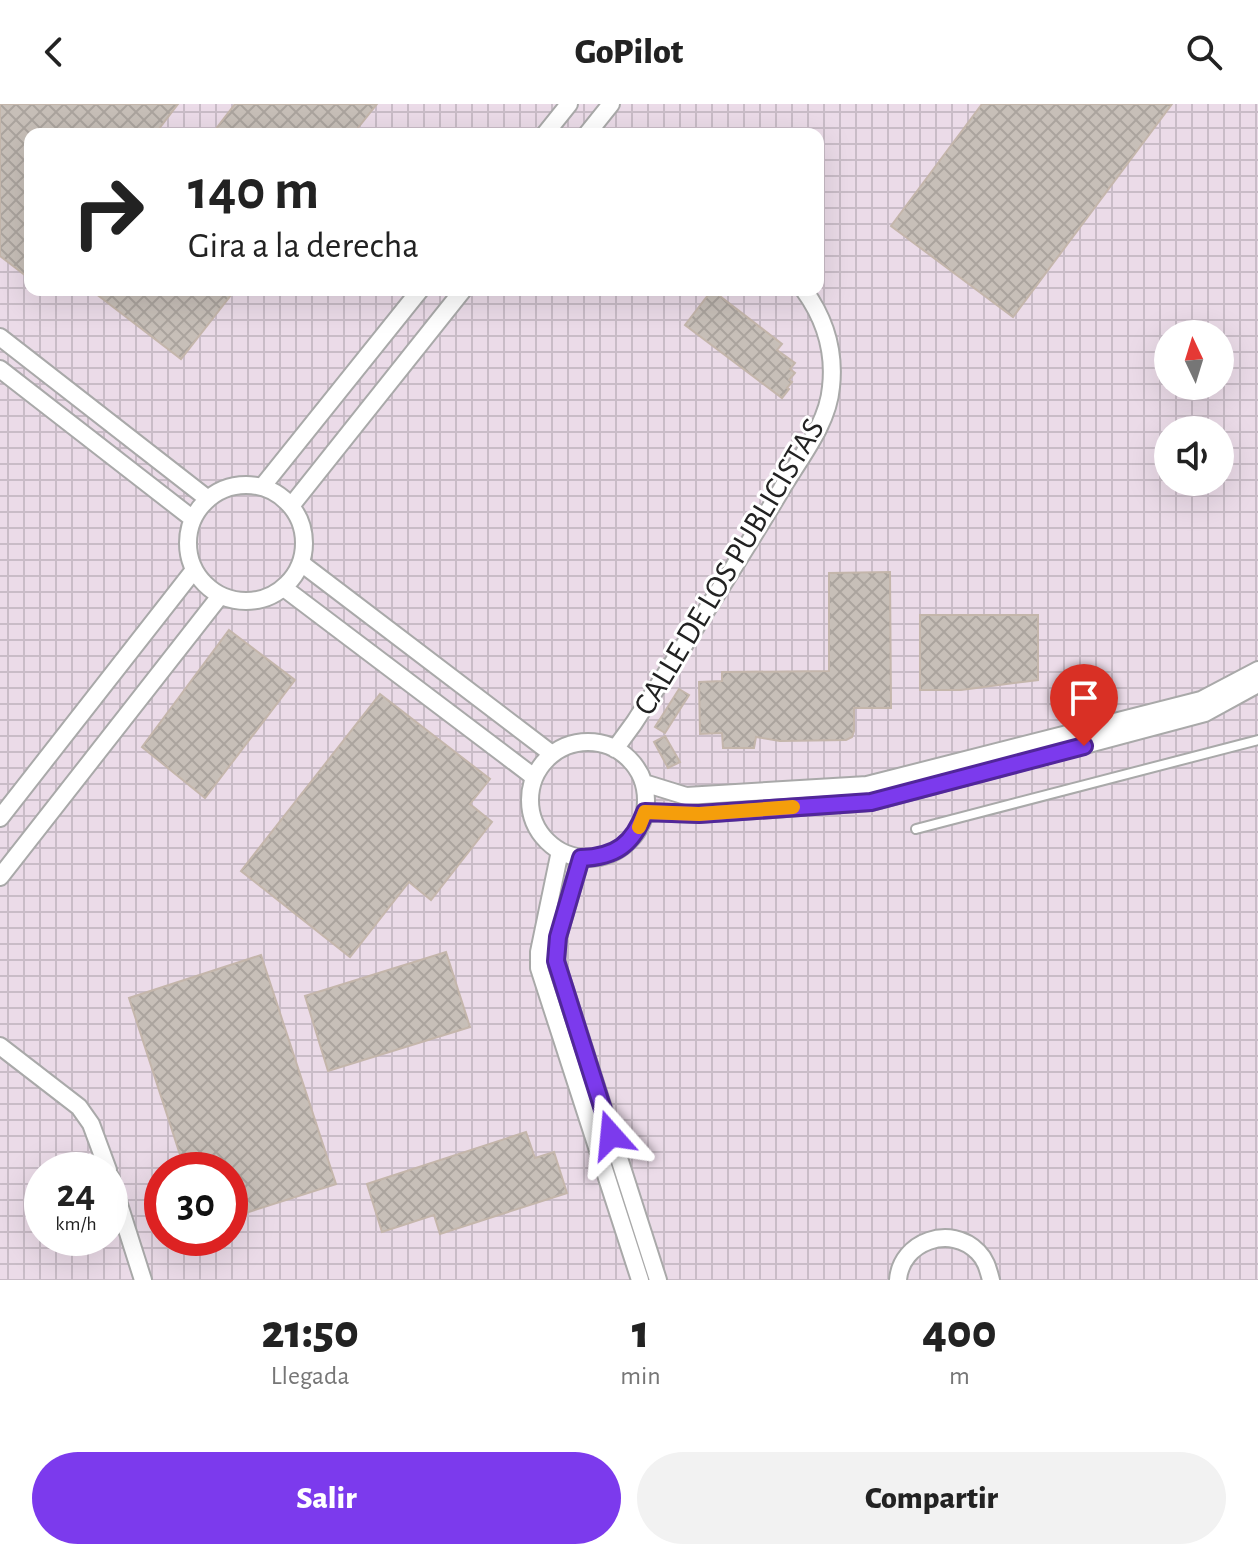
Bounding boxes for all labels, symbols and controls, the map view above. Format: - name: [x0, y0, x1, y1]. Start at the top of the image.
- icon: back: [32, 30, 76, 74]
- icon: search: [1182, 30, 1226, 74]
- text: GoPilot: [575, 34, 683, 70]
- icon: right: [56, 160, 160, 264]
- text: 140 m: [188, 163, 319, 219]
- text: Gira a la derecha: [188, 228, 419, 264]
- north arrow: [1154, 320, 1234, 400]
- map controls: [1154, 320, 1234, 496]
- street label: CALLE DE LOS PUBLICISTAS: [628, 413, 830, 721]
- button: sound: [1154, 416, 1234, 496]
- pin: [1050, 664, 1118, 746]
- icon: arrive: [1062, 676, 1106, 720]
- position arrow: [569, 1093, 653, 1177]
- speed limit sign: 30: [144, 1152, 248, 1256]
- text: 24: [57, 1174, 95, 1214]
- text: km/h: [55, 1214, 97, 1234]
- text: 21:50: [261, 1309, 359, 1357]
- text: 1: [632, 1309, 649, 1357]
- text: 400: [922, 1309, 997, 1357]
- text: Llegada: [271, 1363, 350, 1389]
- text: min: [620, 1363, 661, 1389]
- text: m: [949, 1363, 970, 1389]
- button: Salir: [32, 1452, 621, 1544]
- button: Compartir: [637, 1452, 1226, 1544]

